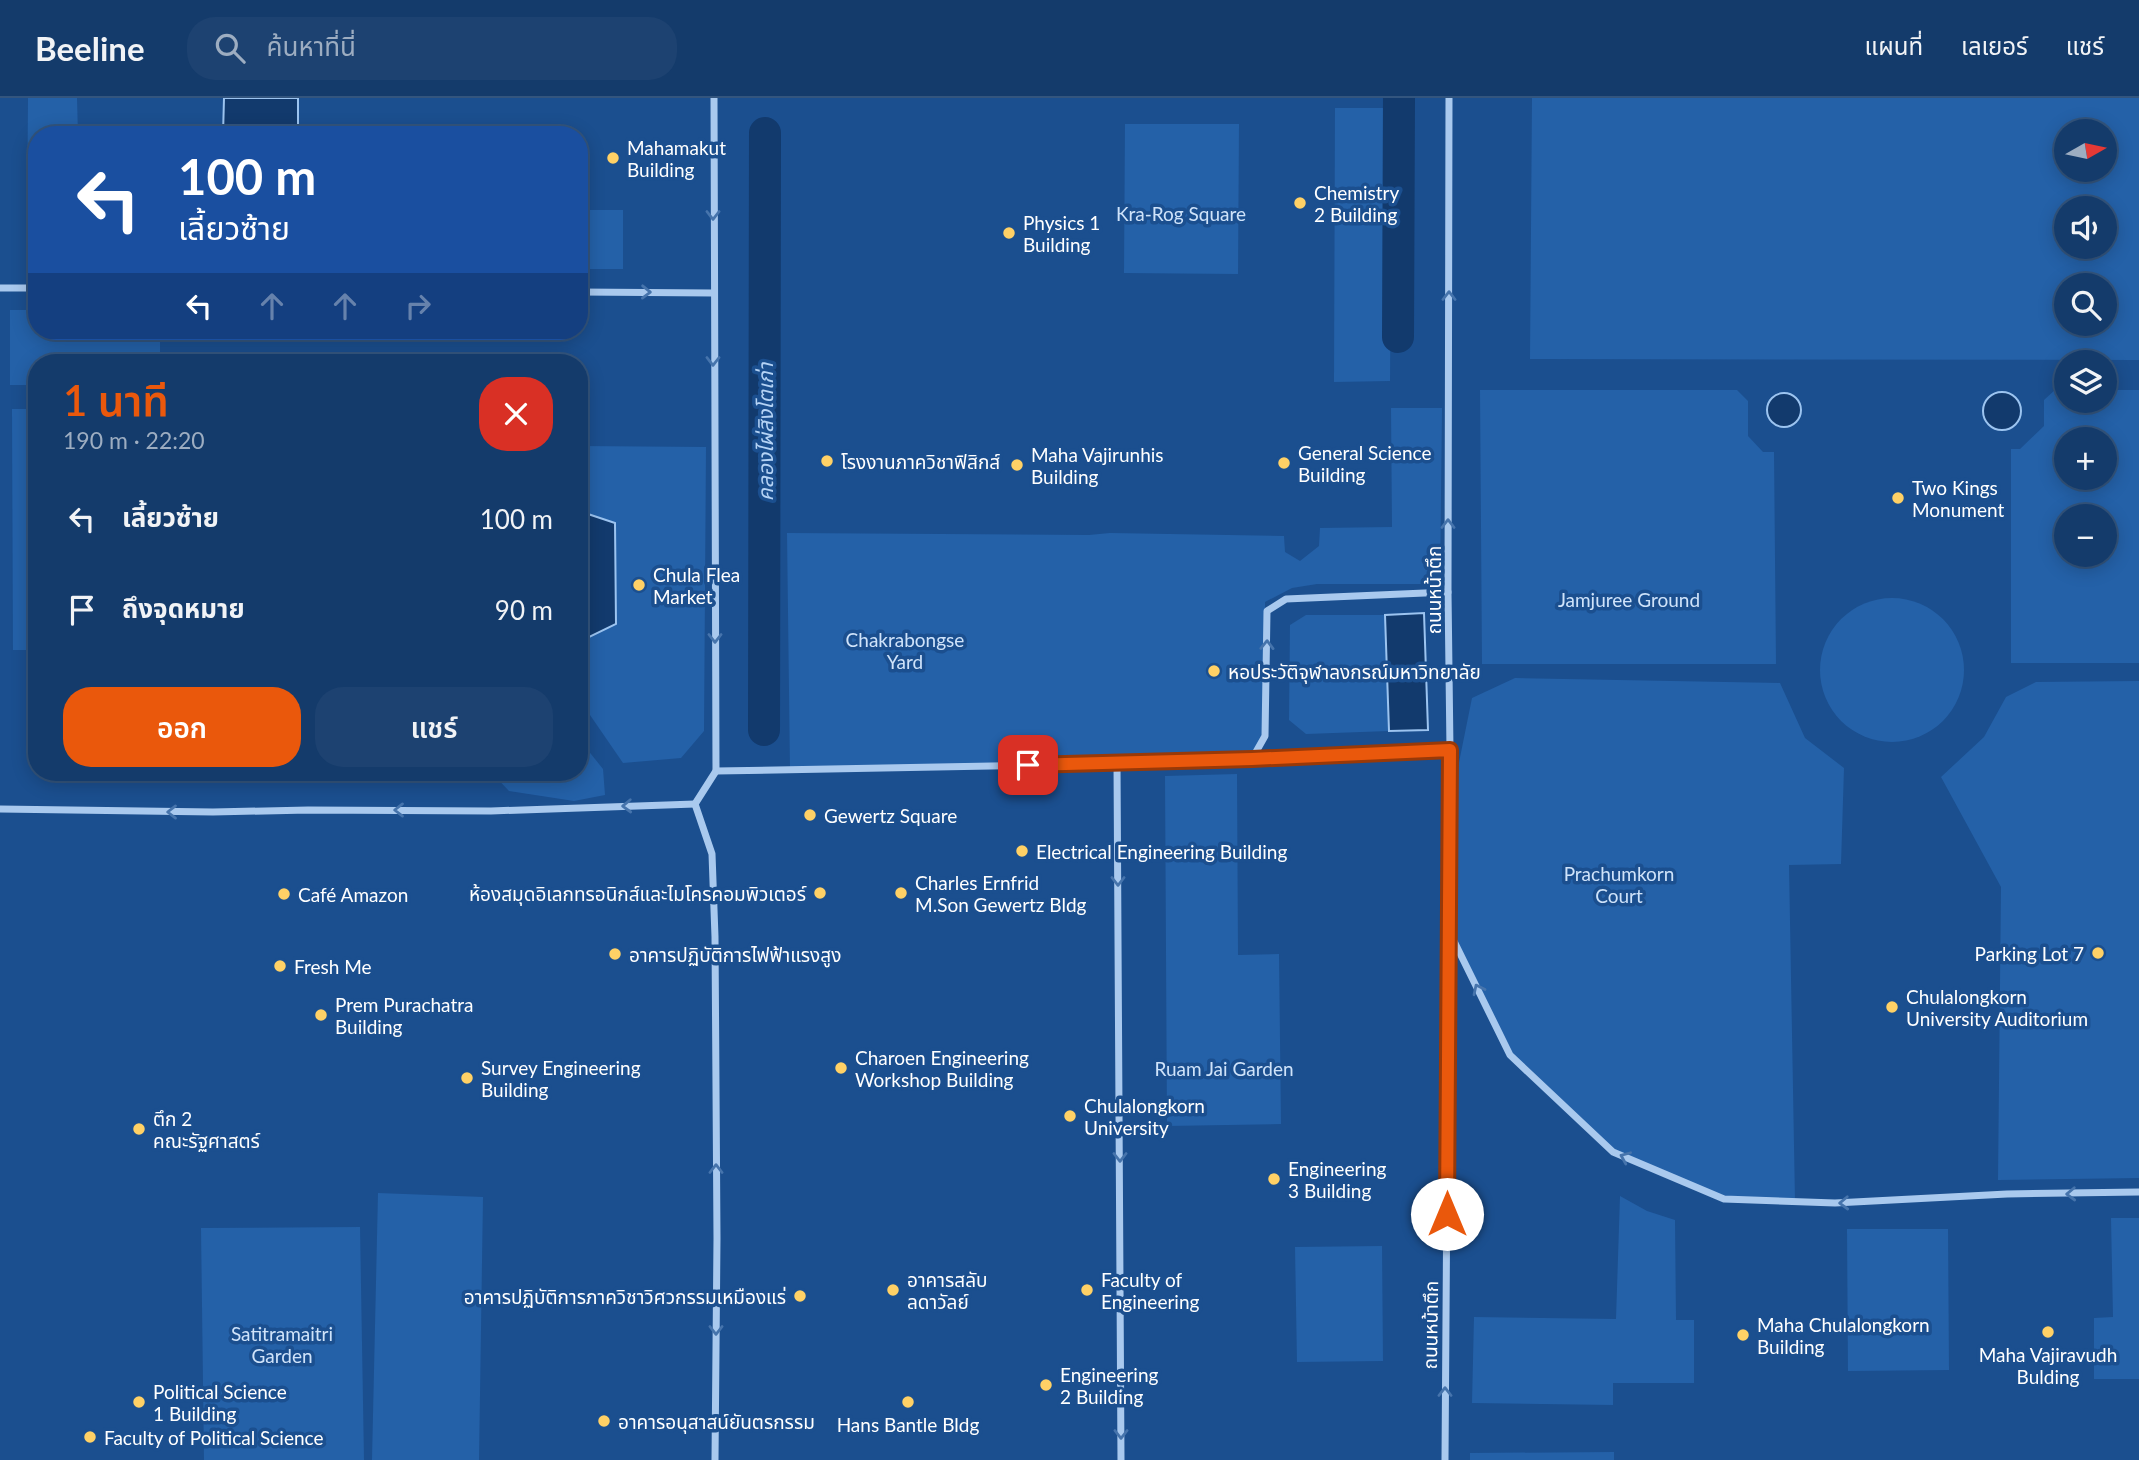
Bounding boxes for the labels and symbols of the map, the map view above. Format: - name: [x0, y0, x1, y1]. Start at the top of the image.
- north arrow: [2054, 119, 2118, 182]
- place label: Mahamakut Building: [627, 136, 726, 181]
- marker: Mahamakut Building: [605, 150, 621, 166]
- place label: Chemistry 2 Building: [1314, 181, 1399, 226]
- marker: Chemistry 2 Building: [1292, 195, 1308, 211]
- park label: Kra-Rog Square: [1116, 202, 1246, 225]
- one-way arrow: [705, 210, 721, 221]
- place label: Physics 1 Building: [1023, 211, 1100, 256]
- marker: Physics 1 Building: [1001, 225, 1017, 241]
- one-way arrow: [641, 285, 652, 300]
- one-way arrow: [1441, 291, 1457, 301]
- one-way arrow: [705, 356, 721, 367]
- water label: คลองไผ่สิงโตเก่า: [752, 361, 777, 501]
- place label: General Science Building: [1298, 441, 1431, 486]
- place label: Maha Vajirunhis Building: [1031, 443, 1164, 488]
- place label: โรงงานภาควิชาฟิสิกส์: [841, 450, 1000, 473]
- marker: โรงงานภาควิชาฟิสิกส์: [819, 453, 835, 469]
- marker: General Science Building: [1276, 455, 1292, 471]
- marker: Maha Vajirunhis Building: [1009, 457, 1025, 473]
- place label: Two Kings Monument: [1912, 476, 2004, 521]
- marker: Two Kings Monument: [1890, 490, 1906, 506]
- one-way arrow: [1440, 518, 1456, 529]
- street label: ถนนหน้าตึก: [1422, 546, 1445, 634]
- place label: Chula Flea Market: [653, 563, 740, 608]
- marker: Chula Flea Market: [631, 577, 647, 593]
- park label: Jamjuree Ground: [1558, 588, 1700, 611]
- park label: Chakrabongse Yard: [846, 628, 964, 673]
- one-way arrow: [707, 633, 723, 643]
- one-way arrow: [1259, 640, 1274, 651]
- place label: หอประวัติจุฬาลงกรณ์มหาวิทยาลัย: [1228, 660, 1481, 684]
- marker: หอประวัติจุฬาลงกรณ์มหาวิทยาลัย: [1206, 663, 1222, 679]
- pin: [998, 735, 1058, 795]
- one-way arrow: [621, 798, 631, 814]
- one-way arrow: [394, 802, 404, 818]
- one-way arrow: [166, 804, 177, 820]
- place label: Gewertz Square: [824, 804, 957, 827]
- marker: Gewertz Square: [802, 807, 818, 823]
- place label: Electrical Engineering Building: [1036, 840, 1287, 863]
- marker: Electrical Engineering Building: [1014, 843, 1030, 859]
- park label: Prachumkorn Court: [1564, 862, 1674, 907]
- place label: Charles Ernfrid M.Son Gewertz Bldg: [915, 871, 1087, 916]
- one-way arrow: [1110, 876, 1126, 887]
- place label: ห้องสมุดอิเลกทรอนิกส์และไมโครคอมพิวเตอร์: [469, 882, 807, 906]
- place label: Café Amazon: [298, 883, 408, 906]
- marker: ห้องสมุดอิเลกทรอนิกส์และไมโครคอมพิวเตอร์: [812, 885, 828, 901]
- marker: Charles Ernfrid M.Son Gewertz Bldg: [893, 885, 909, 901]
- marker: Café Amazon: [276, 886, 292, 902]
- place label: Parking Lot 7: [1975, 942, 2084, 965]
- place label: อาคารปฏิบัติการไฟฟ้าแรงสูง: [629, 943, 841, 968]
- marker: Parking Lot 7: [2090, 945, 2106, 961]
- marker: อาคารปฏิบัติการไฟฟ้าแรงสูง: [607, 946, 623, 962]
- place label: Fresh Me: [294, 955, 372, 978]
- marker: Fresh Me: [272, 958, 288, 974]
- one-way arrow: [1472, 984, 1486, 996]
- place label: Chulalongkorn University Auditorium: [1906, 985, 2088, 1030]
- place label: Prem Purachatra Building: [335, 993, 473, 1038]
- marker: Chulalongkorn University Auditorium: [1884, 999, 1900, 1015]
- marker: Prem Purachatra Building: [313, 1007, 329, 1023]
- place label: Charoen Engineering Workshop Building: [855, 1046, 1029, 1091]
- place label: Survey Engineering Building: [481, 1056, 641, 1101]
- park label: Ruam Jai Garden: [1154, 1057, 1294, 1080]
- marker: Charoen Engineering Workshop Building: [833, 1060, 849, 1076]
- marker: Survey Engineering Building: [459, 1070, 475, 1086]
- place label: Chulalongkorn University: [1084, 1094, 1205, 1139]
- place label: ตึก 2 คณะรัฐศาสตร์: [153, 1107, 261, 1152]
- marker: Chulalongkorn University: [1062, 1108, 1078, 1124]
- marker: ตึก 2 คณะรัฐศาสตร์: [131, 1121, 147, 1137]
- one-way arrow: [1619, 1151, 1632, 1165]
- one-way arrow: [1112, 1152, 1127, 1163]
- place label: Engineering 3 Building: [1288, 1157, 1386, 1202]
- one-way arrow: [708, 1164, 724, 1174]
- marker: Engineering 3 Building: [1266, 1171, 1282, 1187]
- position arrow: [1410, 1177, 1484, 1251]
- one-way arrow: [2065, 1186, 2076, 1202]
- one-way arrow: [1838, 1195, 1849, 1210]
- place label: อาคารสลับ ลดาวัลย์: [907, 1268, 987, 1313]
- place label: Faculty of Engineering: [1101, 1268, 1199, 1313]
- street label: ถนนหน้าตึก: [1418, 1280, 1442, 1370]
- marker: อาคารสลับ ลดาวัลย์: [885, 1282, 901, 1298]
- marker: Faculty of Engineering: [1079, 1282, 1095, 1298]
- place label: อาคารปฏิบัติการภาควิชาวิศวกรรมเหมืองแร่: [464, 1285, 786, 1308]
- marker: อาคารปฏิบัติการภาควิชาวิศวกรรมเหมืองแร่: [792, 1288, 808, 1304]
- place label: Maha Chulalongkorn Building: [1757, 1313, 1930, 1358]
- park label: Satitramaitri Garden: [231, 1322, 333, 1367]
- marker: Maha Vajiravudh Bulding: [2040, 1324, 2056, 1340]
- one-way arrow: [708, 1326, 724, 1336]
- marker: Maha Chulalongkorn Building: [1735, 1327, 1751, 1343]
- place label: Maha Vajiravudh Bulding: [1979, 1343, 2117, 1388]
- place label: Engineering 2 Building: [1060, 1363, 1158, 1408]
- marker: Engineering 2 Building: [1038, 1377, 1054, 1393]
- place label: Political Science 1 Building: [153, 1380, 287, 1425]
- one-way arrow: [1437, 1386, 1453, 1397]
- marker: Political Science 1 Building: [131, 1394, 147, 1410]
- marker: Hans Bantle Bldg: [900, 1394, 916, 1410]
- place label: อาคารอนุสาสน์ยันตรกรรม: [618, 1410, 815, 1434]
- marker: อาคารอนุสาสน์ยันตรกรรม: [596, 1413, 612, 1429]
- place label: Hans Bantle Bldg: [837, 1413, 979, 1436]
- place label: Faculty of Political Science: [104, 1426, 323, 1449]
- marker: Faculty of Political Science: [82, 1429, 98, 1445]
- one-way arrow: [1113, 1429, 1129, 1440]

